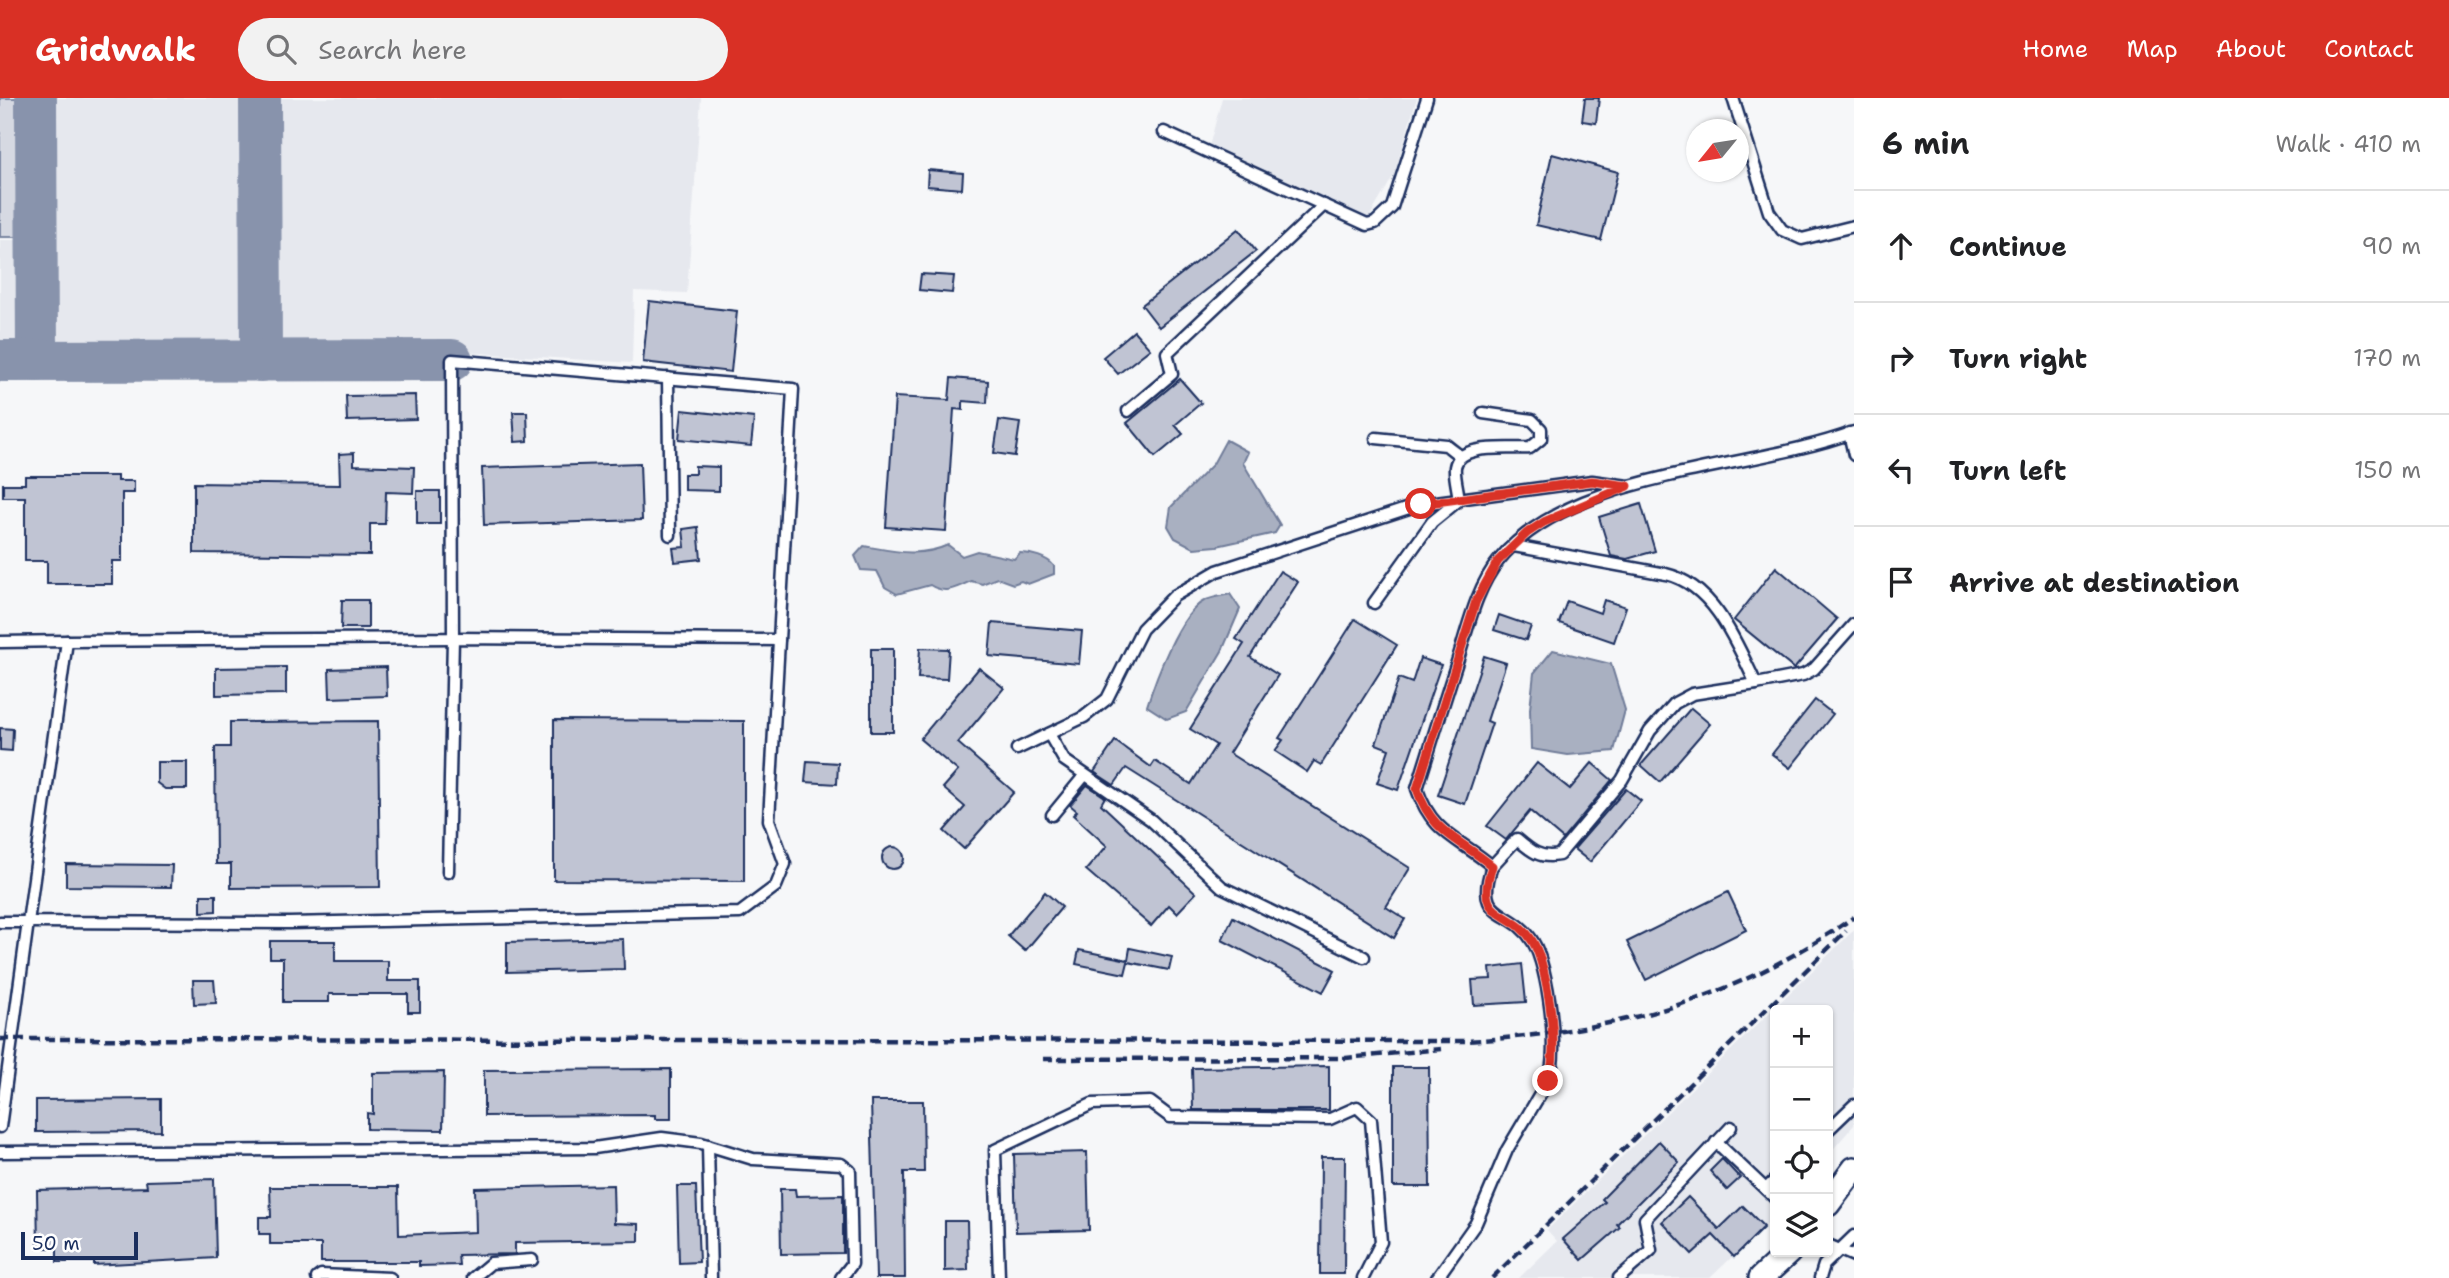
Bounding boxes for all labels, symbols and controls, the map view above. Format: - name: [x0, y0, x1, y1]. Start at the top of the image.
- search box: [238, 18, 728, 81]
- text: Gridwalk: [35, 27, 196, 72]
- icon: search: [262, 30, 300, 68]
- text: Search here: [318, 32, 467, 67]
- text: Home: [2022, 33, 2088, 65]
- text: Map: [2126, 33, 2178, 65]
- text: About: [2216, 33, 2286, 65]
- text: Contact: [2324, 33, 2414, 65]
- north arrow: [1686, 119, 1749, 182]
- text: 6 min: [1882, 123, 1969, 164]
- text: Walk · 410 m: [2276, 129, 2421, 159]
- icon: ahead: [1882, 227, 1920, 265]
- text: Continue: [1949, 229, 2067, 264]
- text: 90 m: [2361, 231, 2421, 261]
- icon: right: [1882, 339, 1920, 377]
- text: Turn right: [1949, 341, 2087, 376]
- text: 170 m: [2353, 343, 2421, 373]
- icon: left: [1882, 451, 1920, 489]
- text: Turn left: [1949, 453, 2066, 488]
- text: 150 m: [2354, 455, 2421, 485]
- route start: [1405, 488, 1436, 519]
- icon: arrive: [1882, 563, 1920, 601]
- text: Arrive at destination: [1949, 565, 2239, 600]
- map controls: [1770, 1005, 1833, 1257]
- button: +: [1770, 1005, 1833, 1068]
- route end: [1532, 1065, 1563, 1096]
- button: −: [1770, 1068, 1833, 1131]
- button: locate: [1770, 1131, 1833, 1194]
- button: layers: [1770, 1194, 1833, 1257]
- scale bar: [21, 1229, 138, 1261]
- text: 50 m: [32, 1231, 80, 1256]

